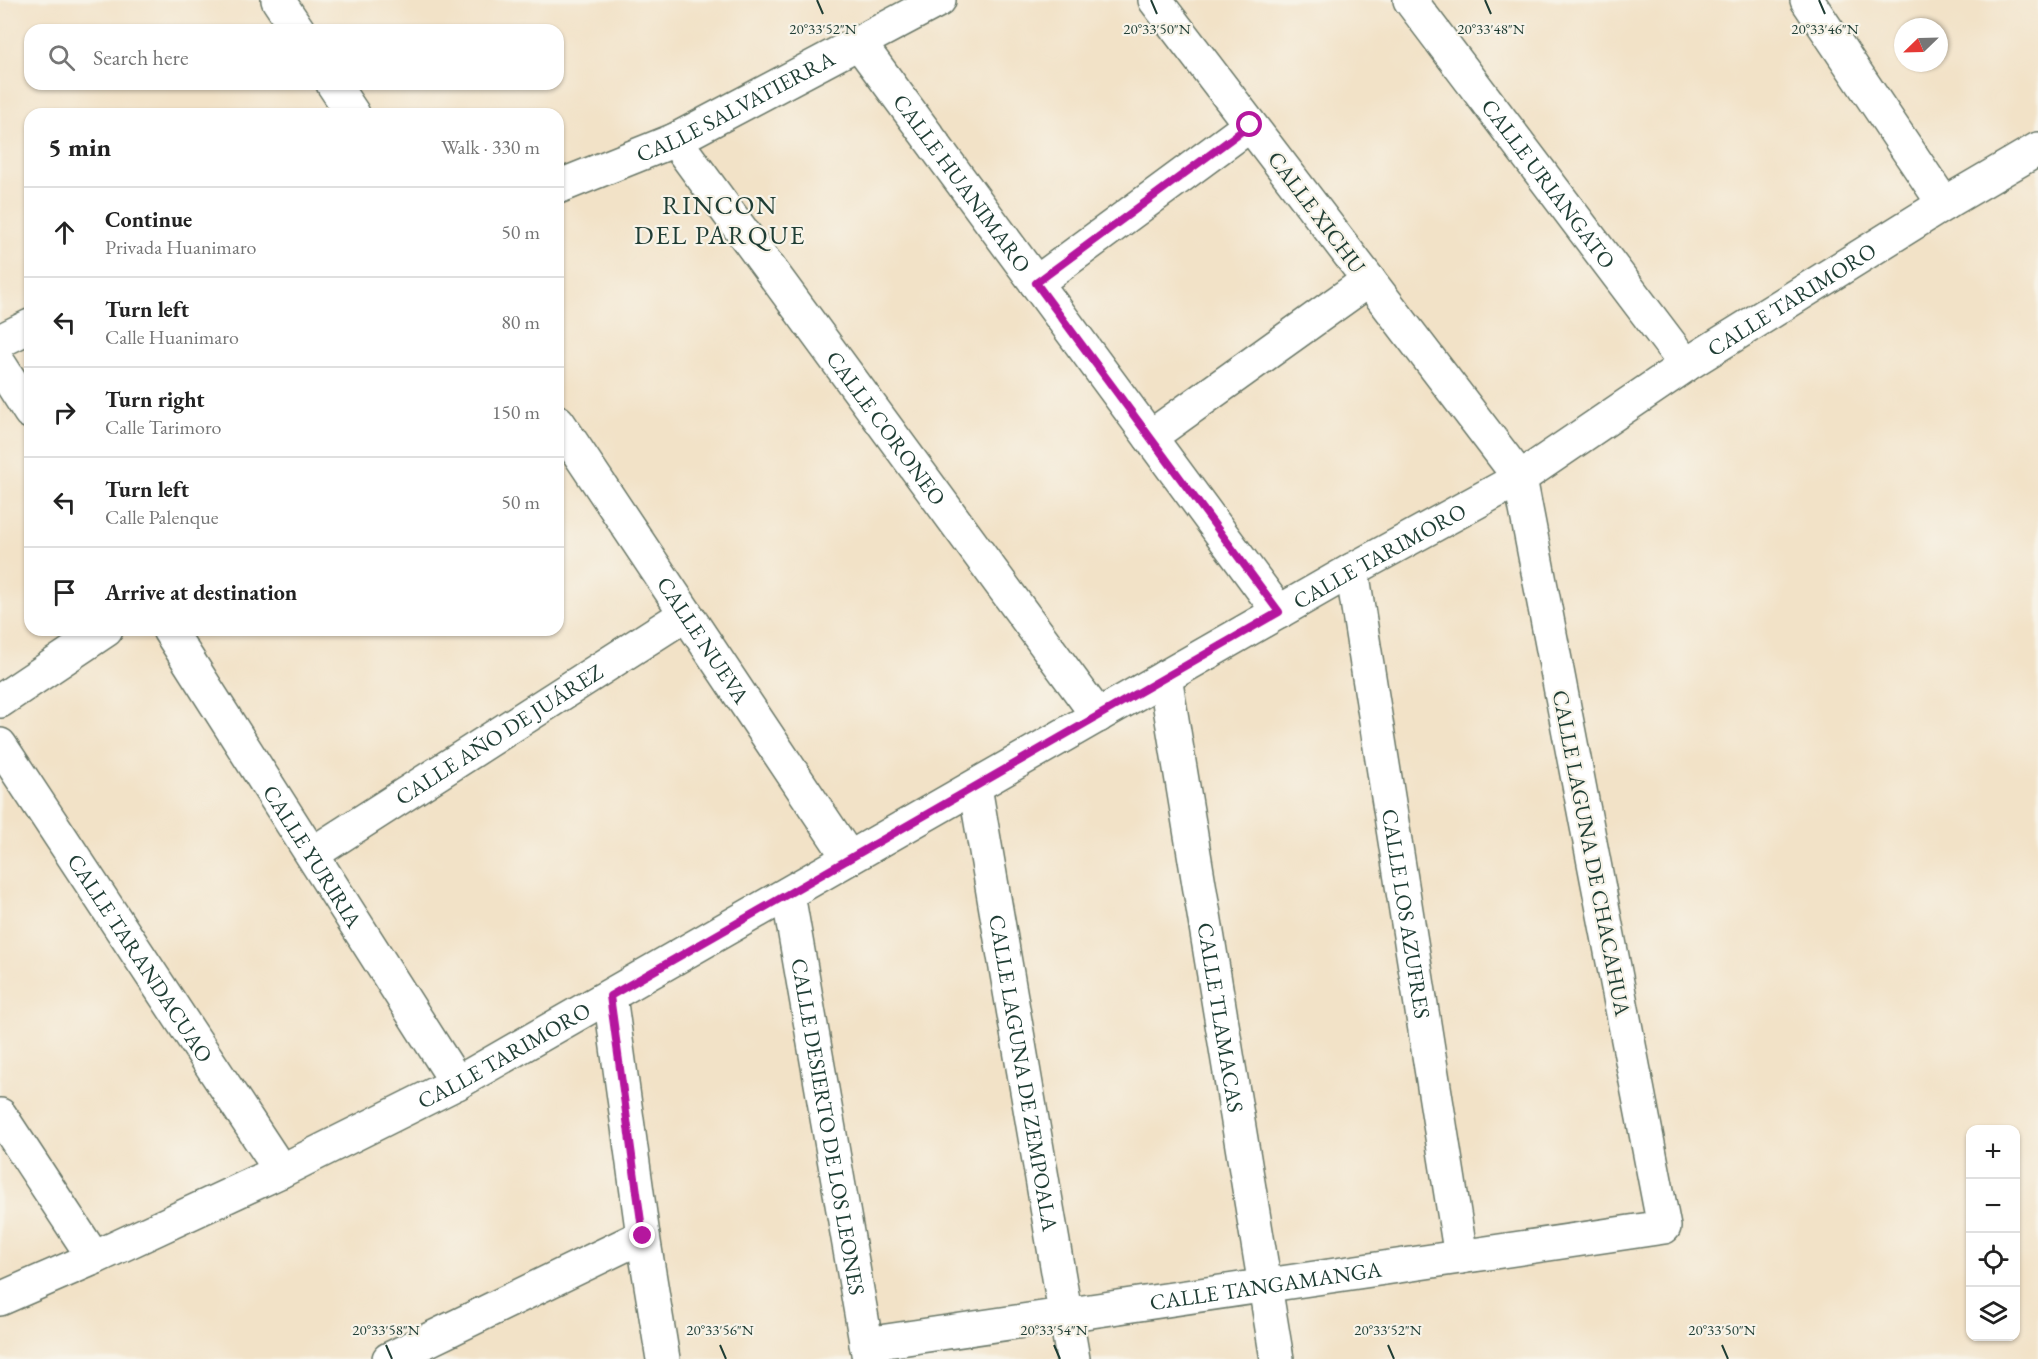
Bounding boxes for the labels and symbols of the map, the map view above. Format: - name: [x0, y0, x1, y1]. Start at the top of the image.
- north arrow: [1894, 18, 1948, 72]
- text: 20°33'52"N: [789, 19, 857, 38]
- text: 20°33'50"N: [1123, 19, 1191, 38]
- text: 20°33'48"N: [1457, 19, 1525, 38]
- text: 20°33'46"N: [1791, 19, 1859, 38]
- street label: CALLE SALVATIERRA: [632, 44, 840, 169]
- street label: CALLE HUANIMARO: [886, 88, 1037, 278]
- street label: CALLE URIANGATO: [1475, 93, 1622, 275]
- route start: [1236, 111, 1262, 137]
- street label: CALLE XICHU: [1261, 145, 1373, 280]
- district label: RINCON DEL PARQUE: [634, 188, 806, 252]
- street label: CALLE TARIMORO: [1702, 236, 1882, 363]
- street label: CALLE CORONEO: [819, 345, 952, 511]
- street label: CALLE TARIMORO: [1288, 496, 1471, 616]
- street label: CALLE NUEVA: [650, 571, 756, 710]
- street label: CALLE AÑO DE JUÁREZ: [390, 657, 608, 812]
- street label: CALLE LAGUNA DE CHACAHUA: [1546, 688, 1638, 1019]
- street label: CALLE YURIRIA: [256, 779, 369, 934]
- street label: CALLE LOS AZUFRES: [1375, 807, 1437, 1021]
- street label: CALLE TARANDACUAO: [61, 848, 219, 1068]
- street label: CALLE LAGUNA DE ZEMPOALA: [982, 912, 1065, 1234]
- street label: CALLE TLAMACAS: [1191, 921, 1250, 1114]
- street label: CALLE DESIERTO DE LOS LEONES: [784, 956, 872, 1297]
- street label: CALLE TARIMORO: [413, 996, 596, 1115]
- route end: [629, 1222, 655, 1248]
- street label: CALLE TANGAMANGA: [1148, 1254, 1384, 1317]
- text: 20°33'58"N: [352, 1320, 420, 1339]
- text: 20°33'56"N: [686, 1320, 754, 1339]
- text: 20°33'54"N: [1020, 1320, 1088, 1339]
- text: 20°33'52"N: [1354, 1320, 1422, 1339]
- text: 20°33'50"N: [1688, 1320, 1756, 1339]

